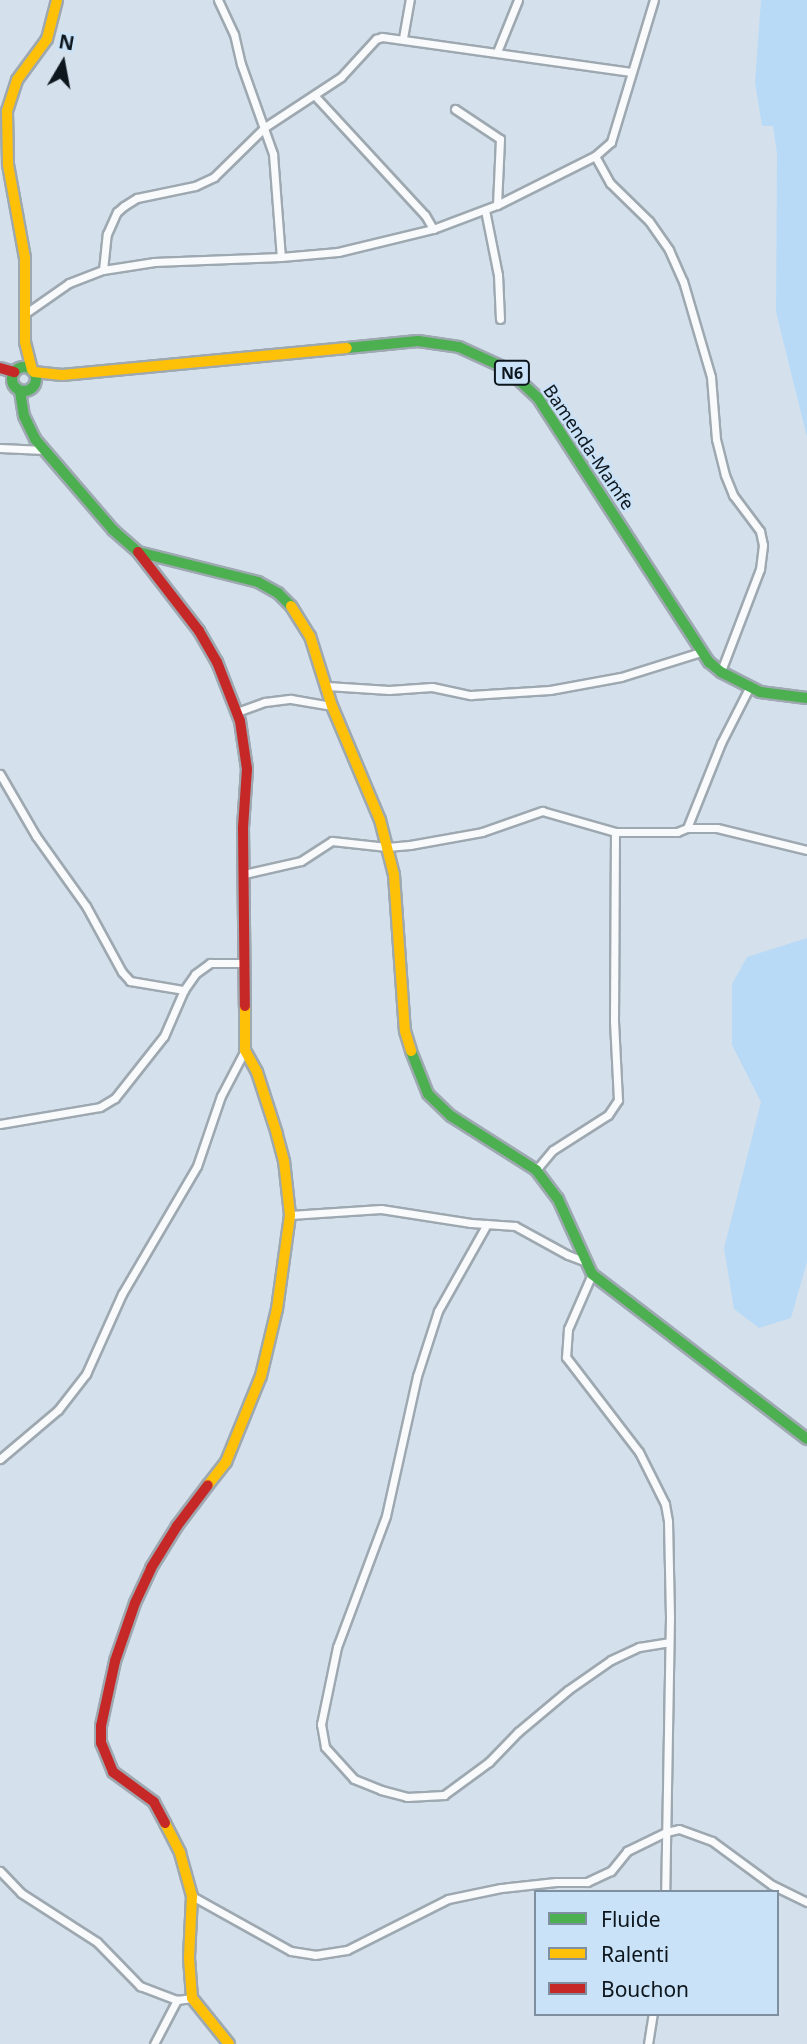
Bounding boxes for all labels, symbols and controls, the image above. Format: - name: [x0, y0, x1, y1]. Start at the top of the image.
- north arrow: [28, 28, 98, 98]
- text: N: [57, 28, 77, 56]
- road number: N6: [493, 360, 531, 386]
- street label: Bamenda-Mamfe: [539, 380, 639, 514]
- legend: [534, 1890, 779, 2016]
- text: Fluide: [601, 1905, 660, 1933]
- text: Ralenti: [601, 1940, 669, 1968]
- text: Bouchon: [601, 1975, 689, 2003]

